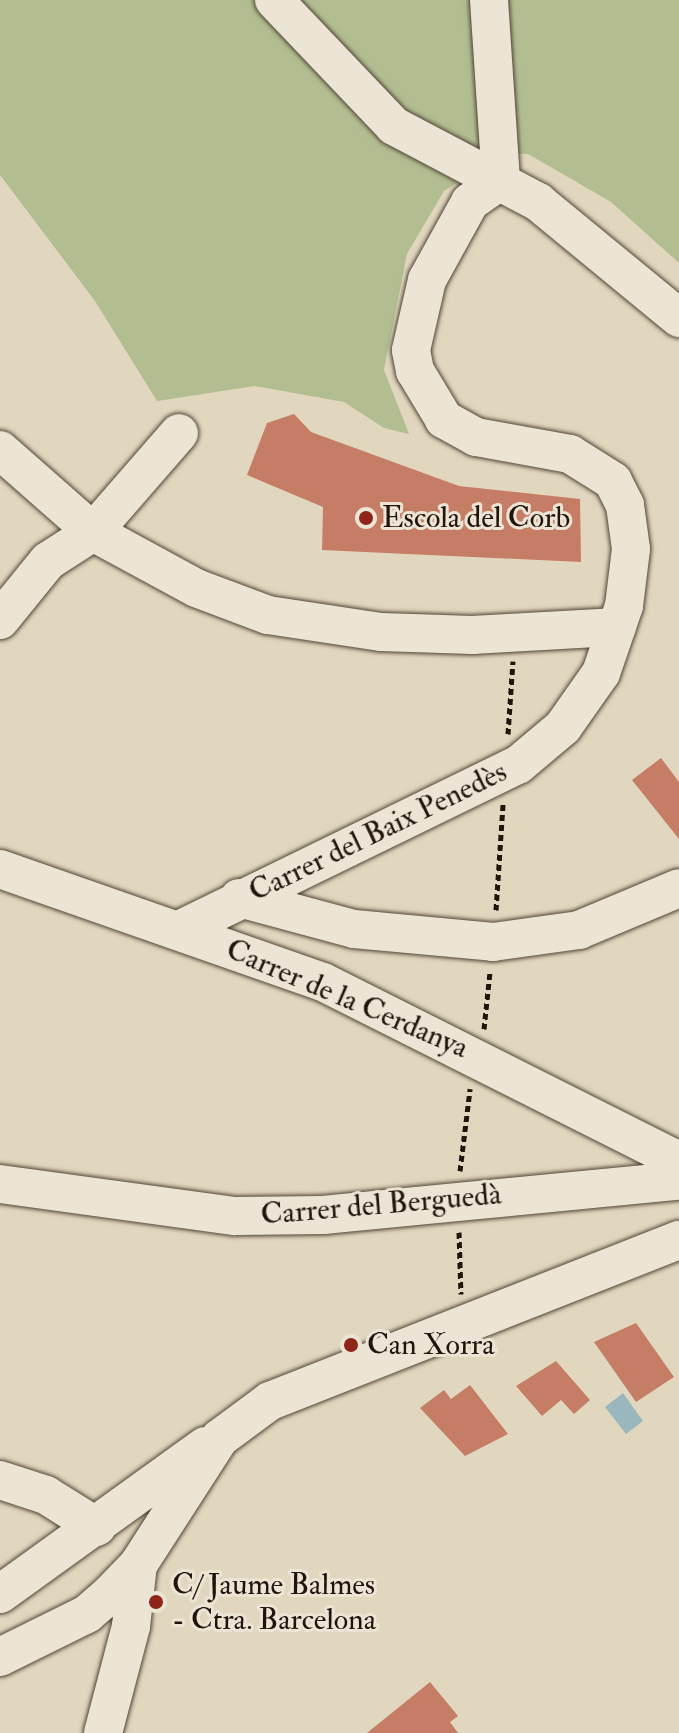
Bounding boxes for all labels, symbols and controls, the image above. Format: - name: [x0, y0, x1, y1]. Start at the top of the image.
- place label: Escola del Corb: [382, 500, 570, 536]
- marker: Escola del Corb: [357, 509, 375, 527]
- street label: Carrer del Baix Penedès: [243, 754, 513, 910]
- street label: Carrer de la Cerdanya: [220, 932, 474, 1066]
- street label: Carrer del Berguedà: [259, 1177, 503, 1233]
- place label: Can Xorra: [367, 1327, 495, 1363]
- marker: Can Xorra: [342, 1336, 360, 1354]
- place label: C/ Jaume Balmes - Ctra. Barcelona: [172, 1567, 376, 1638]
- marker: C/ Jaume Balmes - Ctra. Barcelona: [147, 1593, 165, 1611]

